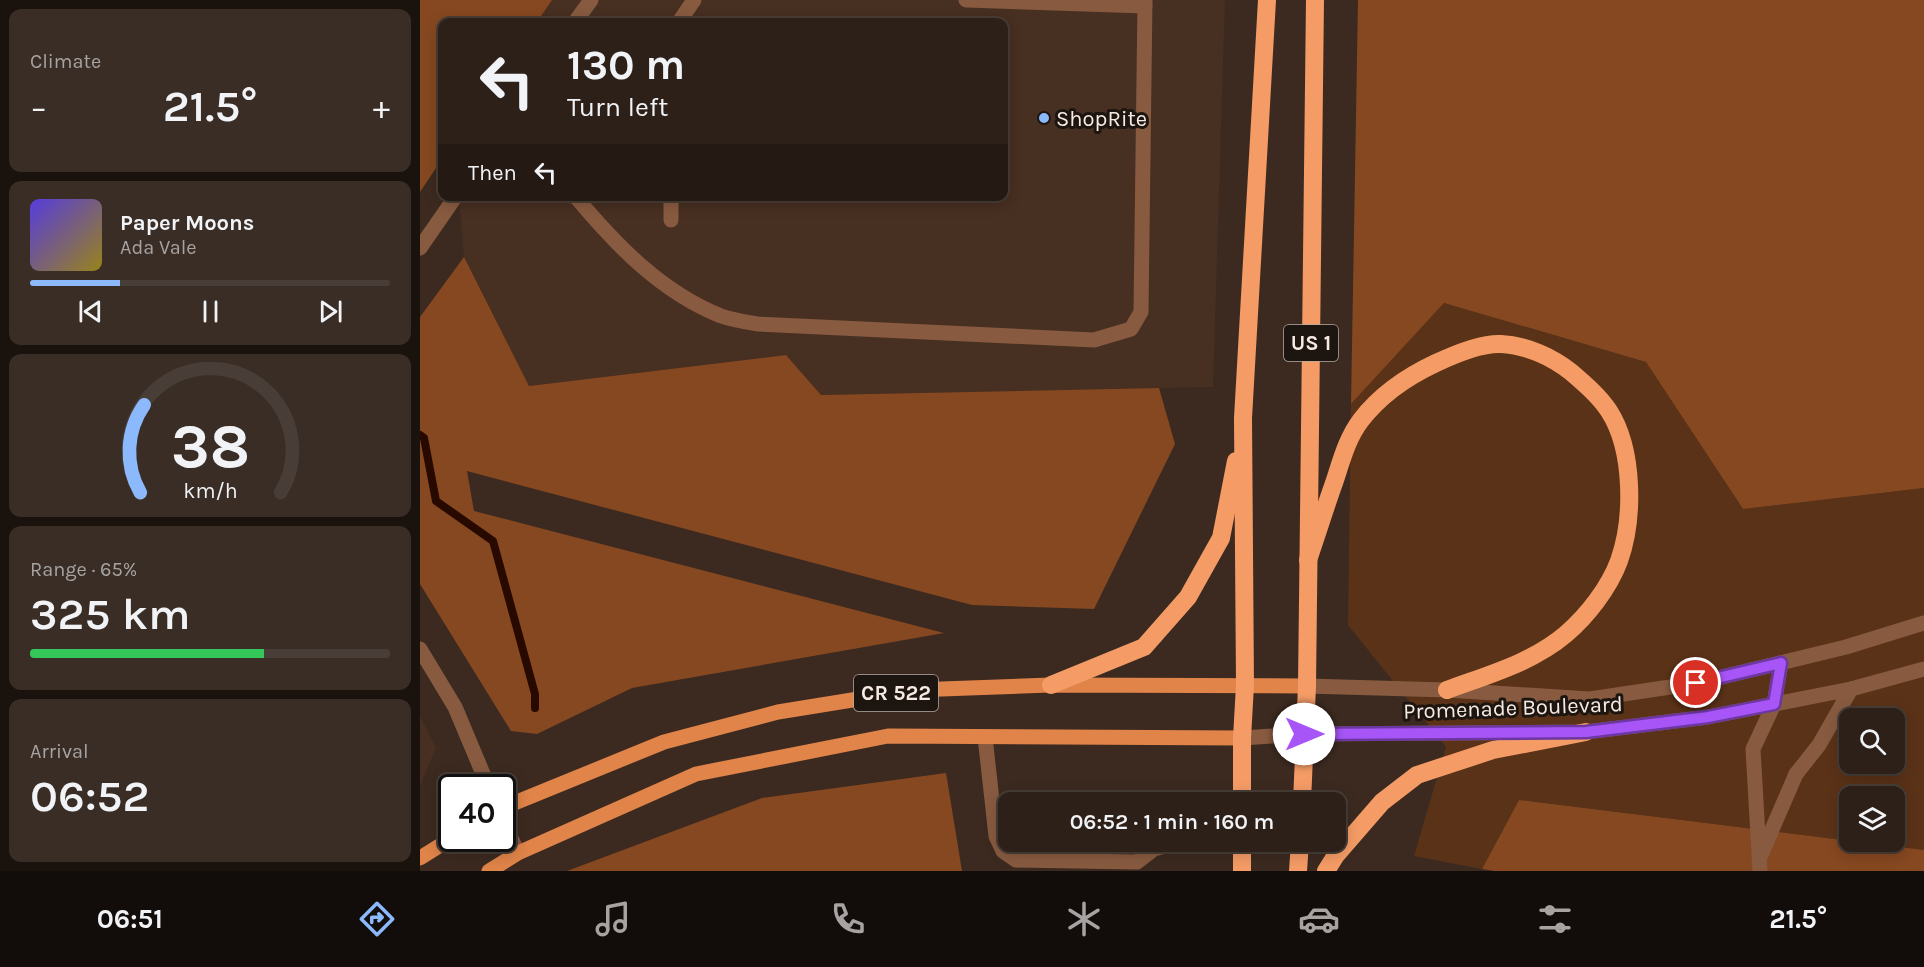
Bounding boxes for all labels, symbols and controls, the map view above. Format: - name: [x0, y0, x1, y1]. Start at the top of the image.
- text: 130 m: [567, 40, 685, 90]
- icon: left: [468, 42, 546, 120]
- text: Climate: [30, 50, 101, 73]
- text: 21.5°: [163, 80, 257, 132]
- text: −: [30, 88, 47, 126]
- text: +: [373, 88, 390, 126]
- text: Turn left: [567, 91, 668, 123]
- place label: ShopRite: [1056, 106, 1147, 132]
- marker: ShopRite: [1037, 111, 1051, 125]
- icon: left: [529, 156, 562, 189]
- text: Then: [468, 160, 517, 186]
- text: Paper Moons: [120, 210, 254, 236]
- text: Ada Vale: [120, 236, 197, 259]
- icon: previous: [74, 295, 107, 328]
- icon: pause: [194, 295, 227, 328]
- icon: next: [314, 295, 347, 328]
- road number: US 1: [1284, 325, 1338, 361]
- text: 38: [170, 410, 250, 483]
- text: km/h: [183, 478, 237, 503]
- text: Range · 65%: [30, 558, 137, 581]
- text: 325 km: [30, 588, 191, 640]
- pin: [1670, 657, 1721, 708]
- icon: arrive: [1679, 666, 1712, 699]
- road number: CR 522: [854, 675, 938, 711]
- street label: Promenade Boulevard: [1403, 691, 1623, 725]
- position arrow: [1272, 702, 1336, 766]
- map controls: [1839, 708, 1905, 852]
- button: search: [1839, 708, 1905, 774]
- text: Arrival: [30, 740, 89, 763]
- text: 06:52: [30, 770, 149, 822]
- speed limit sign: 40: [438, 774, 516, 852]
- button: layers: [1839, 786, 1905, 852]
- text: 06:52 · 1 min · 160 m: [1070, 809, 1274, 835]
- icon: directions: [356, 898, 398, 940]
- icon: music: [592, 898, 634, 940]
- icon: phone: [827, 898, 869, 940]
- icon: climate: [1063, 898, 1105, 940]
- icon: car: [1298, 898, 1340, 940]
- icon: filters: [1534, 898, 1576, 940]
- text: 06:51: [97, 903, 163, 935]
- text: 21.5°: [1769, 903, 1827, 935]

